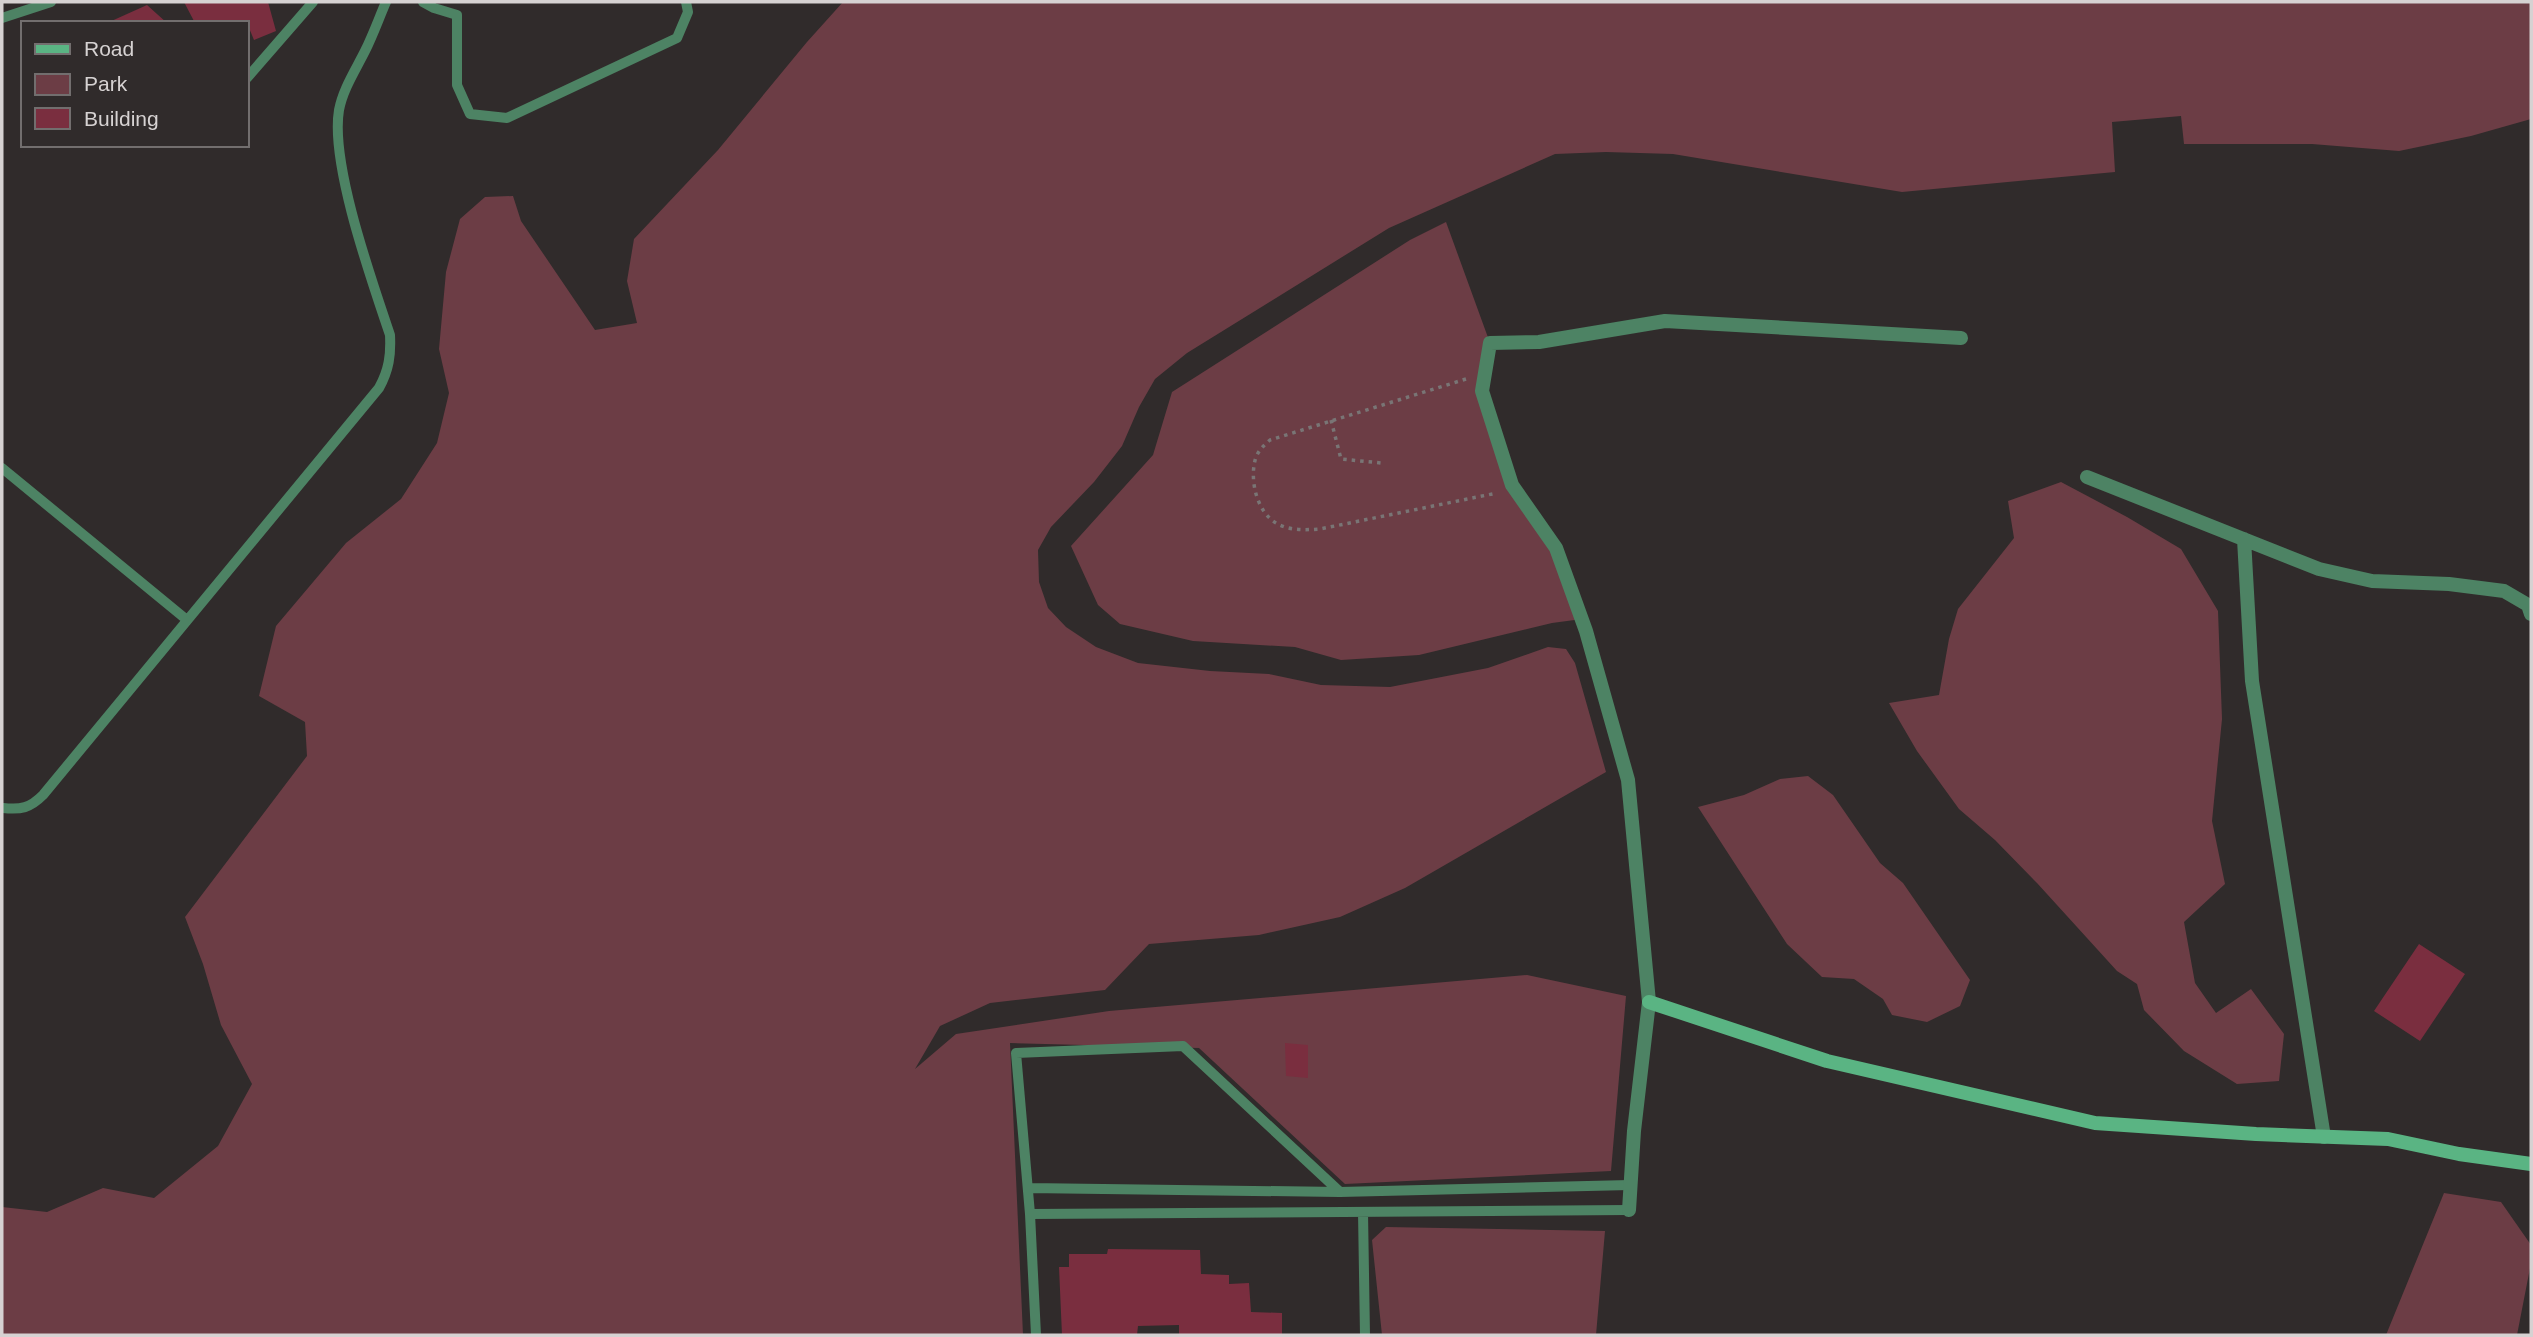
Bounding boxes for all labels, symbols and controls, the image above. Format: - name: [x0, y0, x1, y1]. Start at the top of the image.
- legend: [21, 21, 248, 147]
- text: Road: [84, 37, 134, 60]
- text: Park: [84, 72, 128, 95]
- text: Building: [84, 107, 159, 130]

